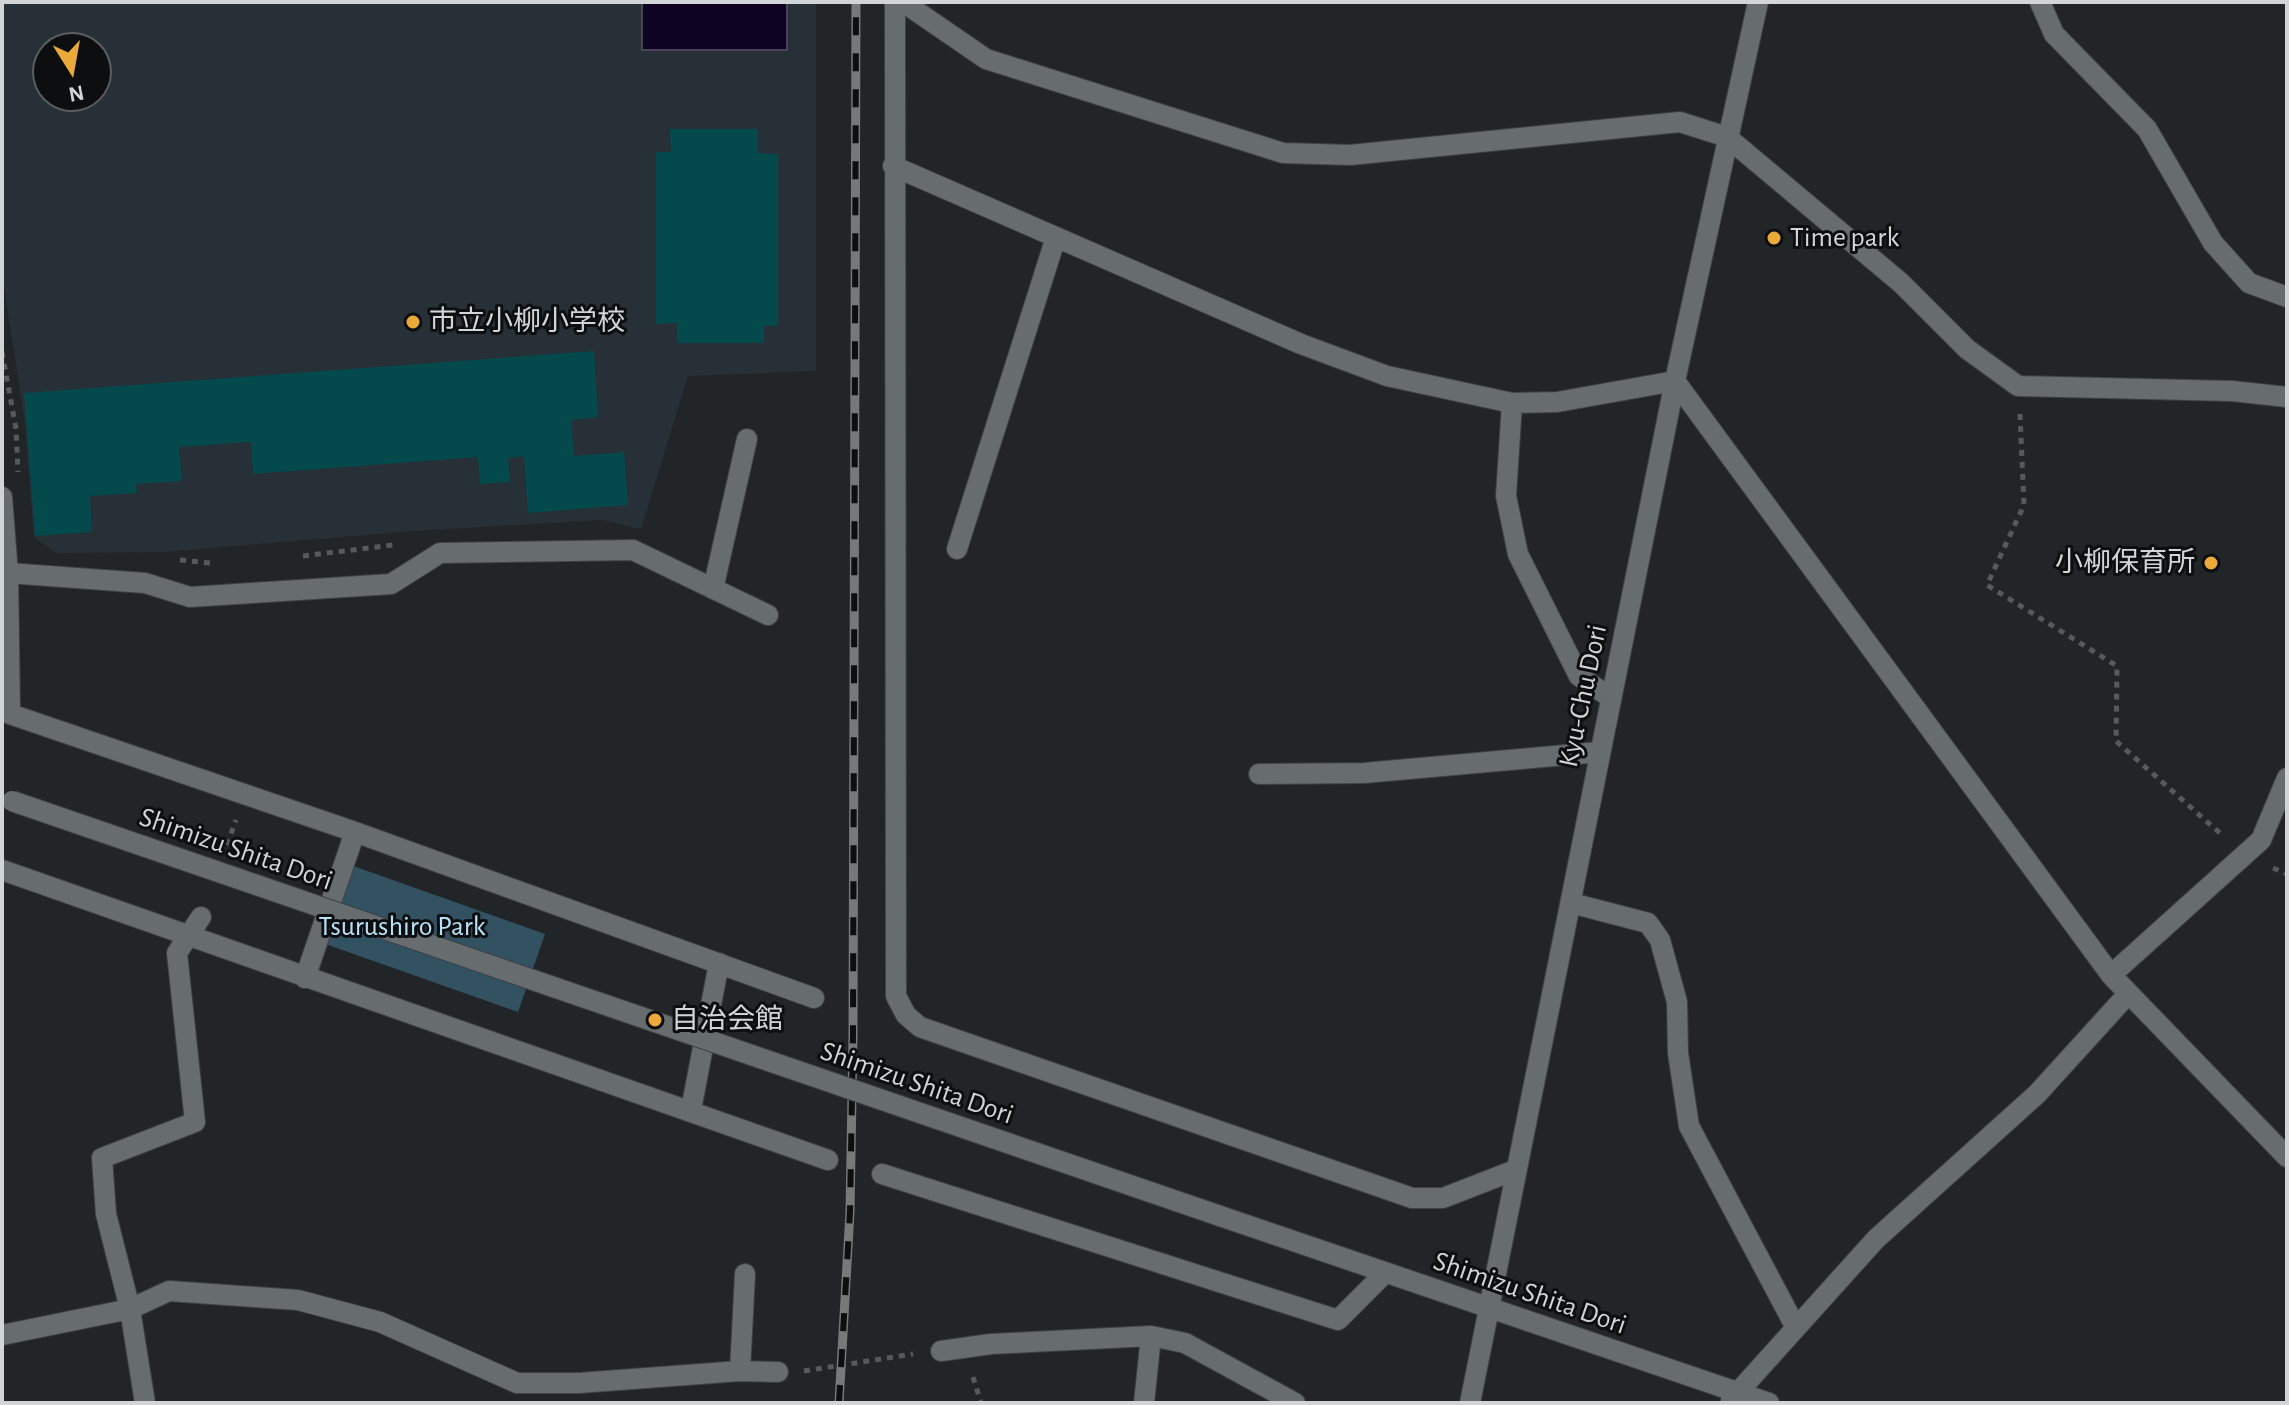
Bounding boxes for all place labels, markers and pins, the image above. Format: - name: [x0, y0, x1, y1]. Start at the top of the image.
- place label: Time park: [1790, 221, 1899, 255]
- marker: Time park: [1765, 229, 1783, 247]
- place label: 市立小柳小学校: [429, 305, 625, 339]
- marker: 市立小柳小学校: [404, 313, 422, 331]
- place label: 小柳保育所: [2055, 546, 2195, 580]
- marker: 小柳保育所: [2202, 554, 2220, 572]
- place label: 自治会館: [671, 1003, 783, 1037]
- marker: 自治会館: [646, 1011, 664, 1029]

